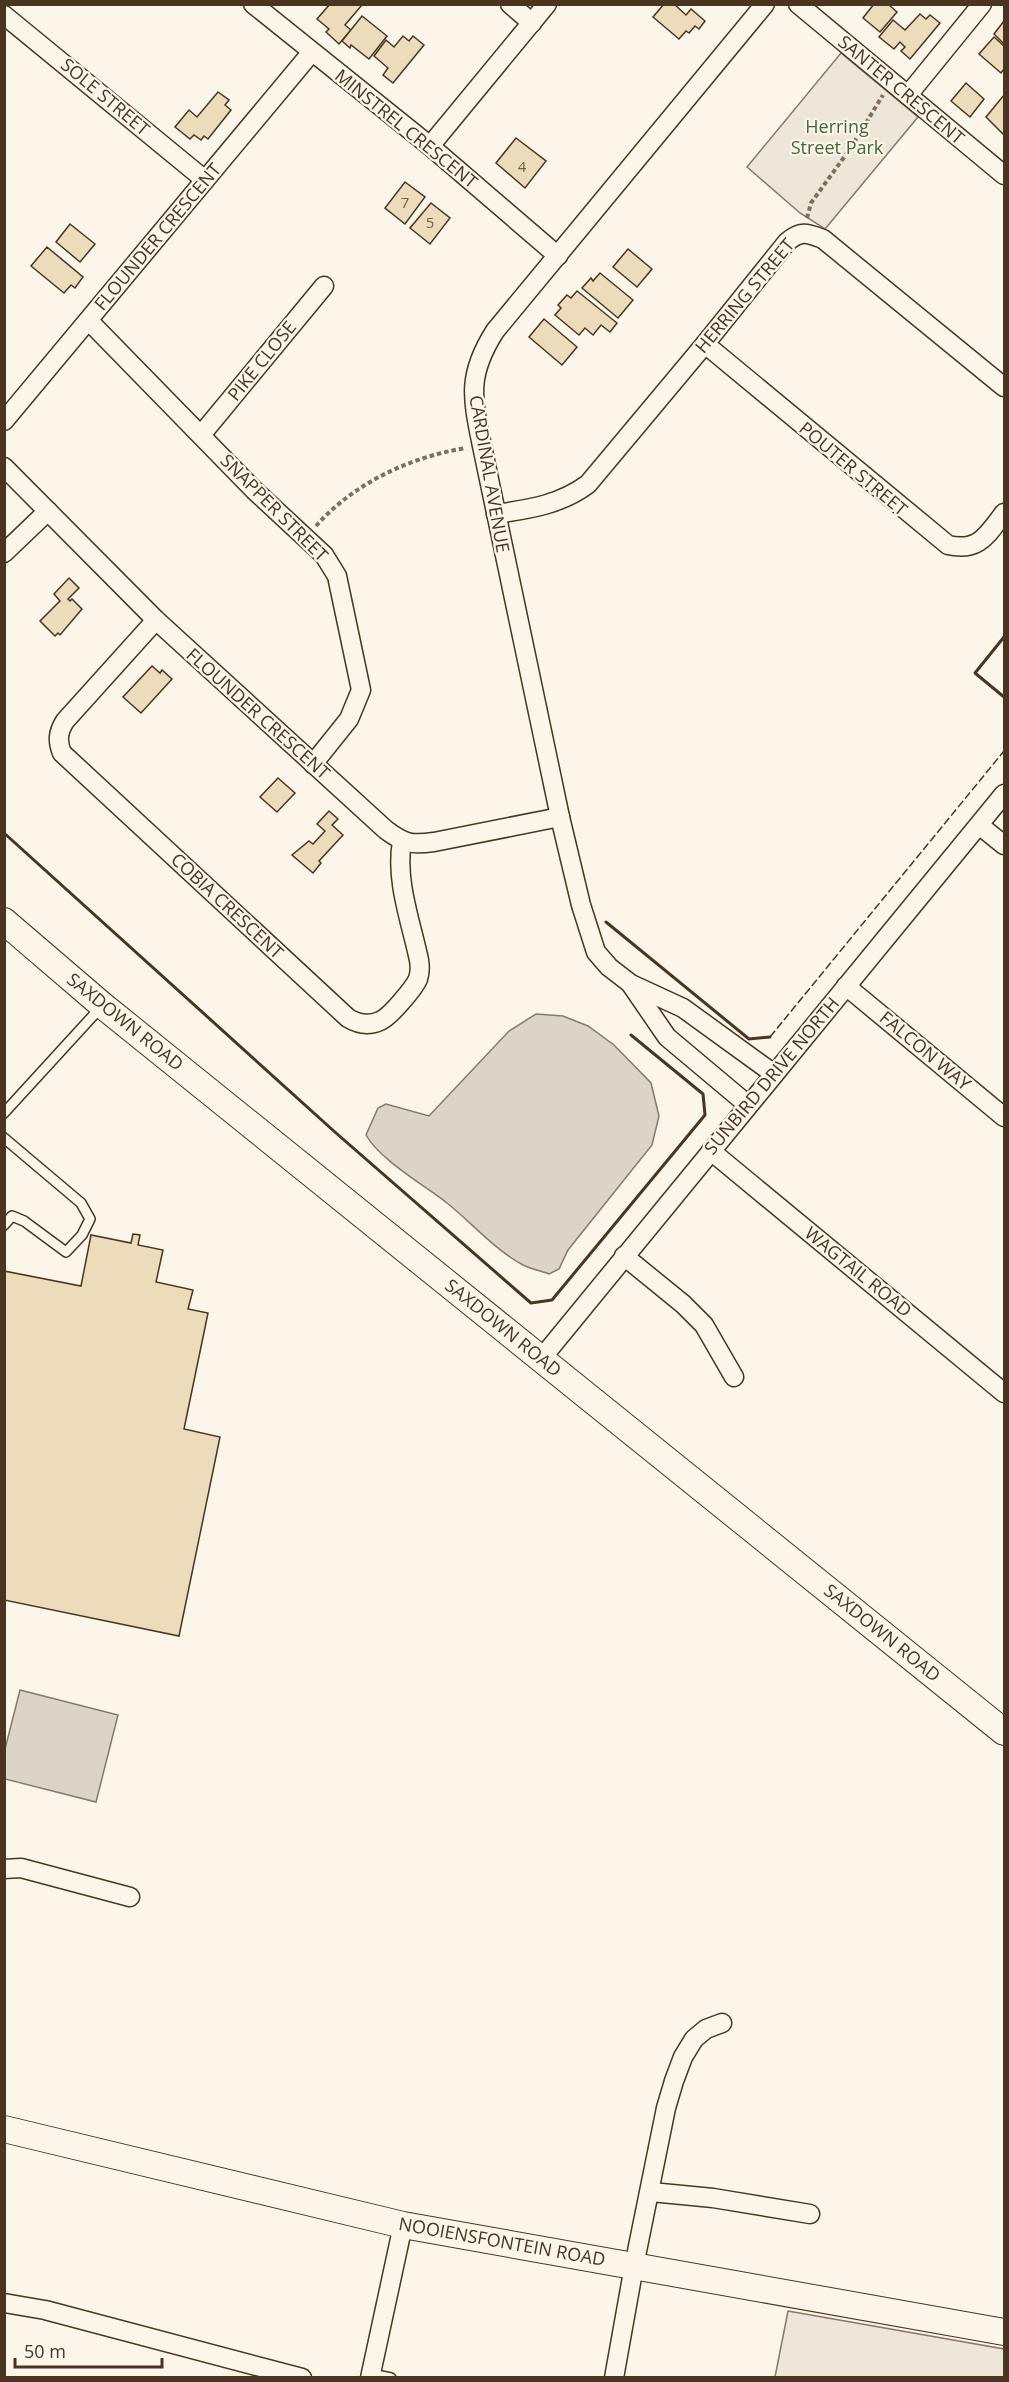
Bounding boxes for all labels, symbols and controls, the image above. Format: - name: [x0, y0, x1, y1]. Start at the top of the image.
- street label: SANTER CRESCENT: [834, 29, 970, 149]
- street label: SOLE STREET: [56, 52, 155, 140]
- street label: MINSTREL CRESCENT: [330, 63, 483, 193]
- park label: Herring Street Park: [791, 114, 884, 159]
- house number: 4: [518, 156, 527, 176]
- street label: FLOUNDER CRESCENT: [88, 158, 226, 315]
- house number: 7: [401, 192, 409, 212]
- house number: 5: [426, 212, 434, 232]
- street label: HERRING STREET: [689, 233, 799, 358]
- street label: PIKE CLOSE: [222, 315, 301, 405]
- street label: CARDINAL AVENUE: [464, 393, 516, 555]
- street label: POUTER STREET: [794, 416, 913, 521]
- street label: SNAPPER STREET: [216, 448, 334, 566]
- street label: FLOUNDER CRESCENT: [182, 642, 336, 784]
- street label: COBIA CRESCENT: [166, 847, 289, 964]
- street label: SAXDOWN ROAD: [62, 967, 189, 1076]
- street label: SUNBIRD DRIVE NORTH: [698, 992, 844, 1159]
- street label: FALCON WAY: [875, 1005, 977, 1096]
- street label: WAGTAIL ROAD: [800, 1221, 917, 1322]
- street label: SAXDOWN ROAD: [440, 1273, 567, 1382]
- street label: SAXDOWN ROAD: [819, 1578, 946, 1687]
- street label: NOOIENSFONTEIN ROAD: [397, 2211, 607, 2271]
- scale bar: [15, 2331, 162, 2369]
- text: 50 m: [24, 2339, 66, 2363]

